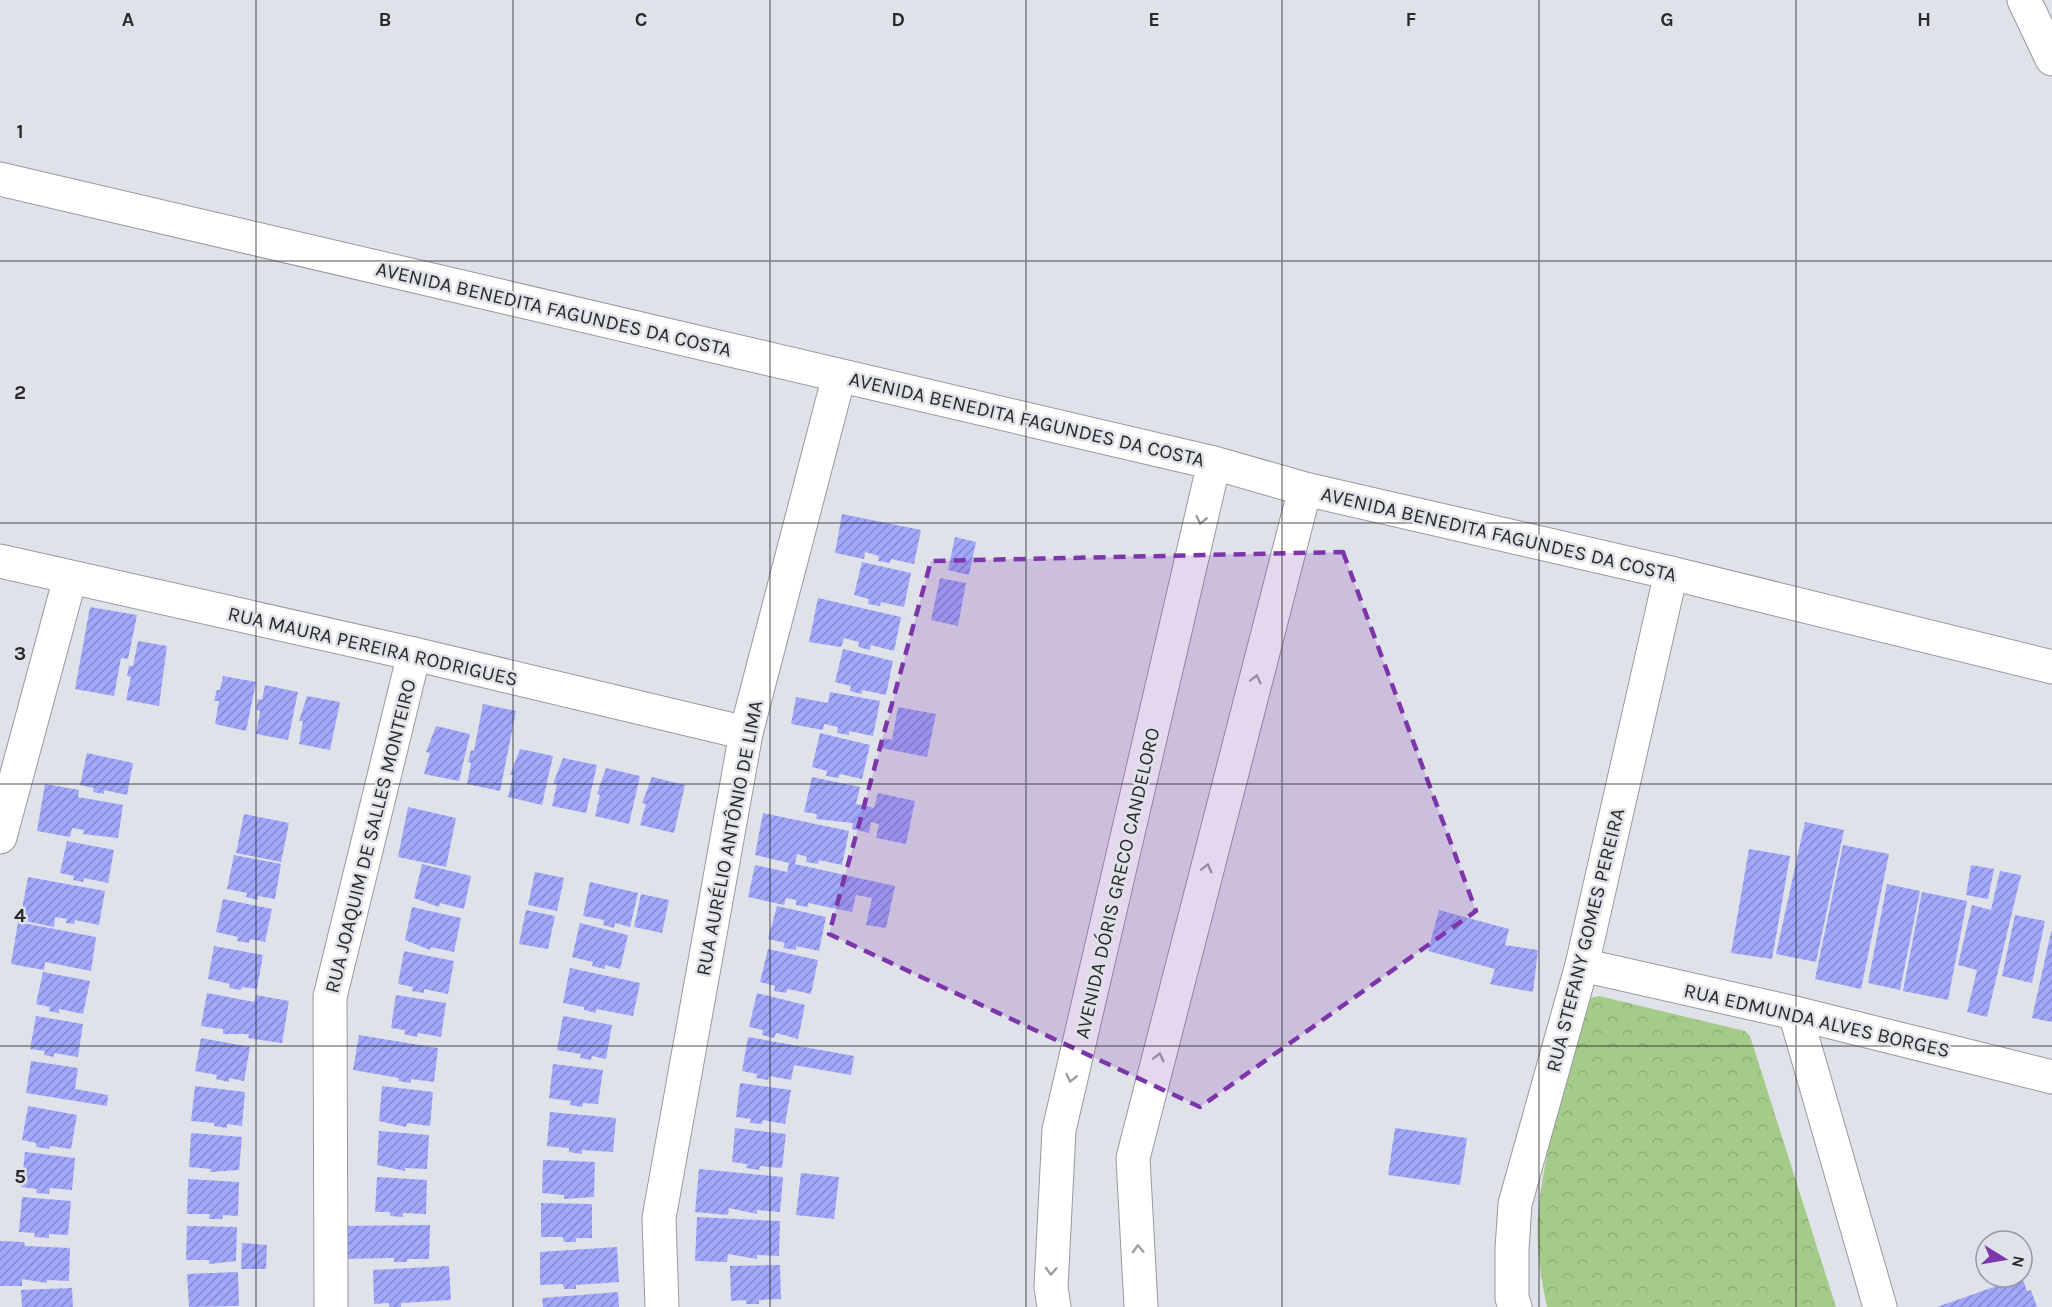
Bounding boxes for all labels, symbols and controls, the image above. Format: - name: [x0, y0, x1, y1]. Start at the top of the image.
- text: A: [122, 8, 135, 31]
- text: B: [379, 8, 391, 31]
- text: C: [635, 8, 647, 31]
- text: D: [891, 8, 905, 31]
- text: E: [1148, 8, 1160, 31]
- text: F: [1406, 8, 1417, 31]
- text: G: [1660, 8, 1674, 31]
- text: H: [1917, 8, 1931, 31]
- text: 1: [16, 120, 24, 143]
- street label: AVENIDA BENEDITA FAGUNDES DA COSTA: [374, 257, 734, 362]
- street label: AVENIDA BENEDITA FAGUNDES DA COSTA: [847, 367, 1207, 472]
- text: 2: [14, 381, 26, 404]
- street label: AVENIDA BENEDITA FAGUNDES DA COSTA: [1319, 482, 1679, 587]
- one-way arrow: [1196, 515, 1209, 525]
- street label: RUA MAURA PEREIRA RODRIGUES: [226, 602, 520, 691]
- text: 3: [14, 642, 26, 665]
- one-way arrow: [1249, 674, 1261, 685]
- street label: RUA JOAQUIM DE SALLES MONTEIRO: [320, 677, 421, 995]
- street label: RUA AURÉLIO ANTÔNIO DE LIMA: [691, 698, 767, 978]
- street label: AVENIDA DÓRIS GRECO CANDELORO: [1069, 725, 1165, 1041]
- street label: RUA STEFANY GOMES PEREIRA: [1542, 806, 1629, 1074]
- one-way arrow: [1200, 863, 1213, 873]
- text: 4: [14, 904, 26, 927]
- street label: RUA EDMUNDA ALVES BORGES: [1682, 979, 1952, 1062]
- one-way arrow: [1152, 1052, 1164, 1063]
- one-way arrow: [1066, 1073, 1079, 1083]
- text: 5: [14, 1165, 26, 1188]
- north arrow: [1974, 1229, 2034, 1289]
- one-way arrow: [1131, 1244, 1144, 1253]
- text: N: [2008, 1254, 2029, 1269]
- one-way arrow: [1045, 1267, 1058, 1276]

